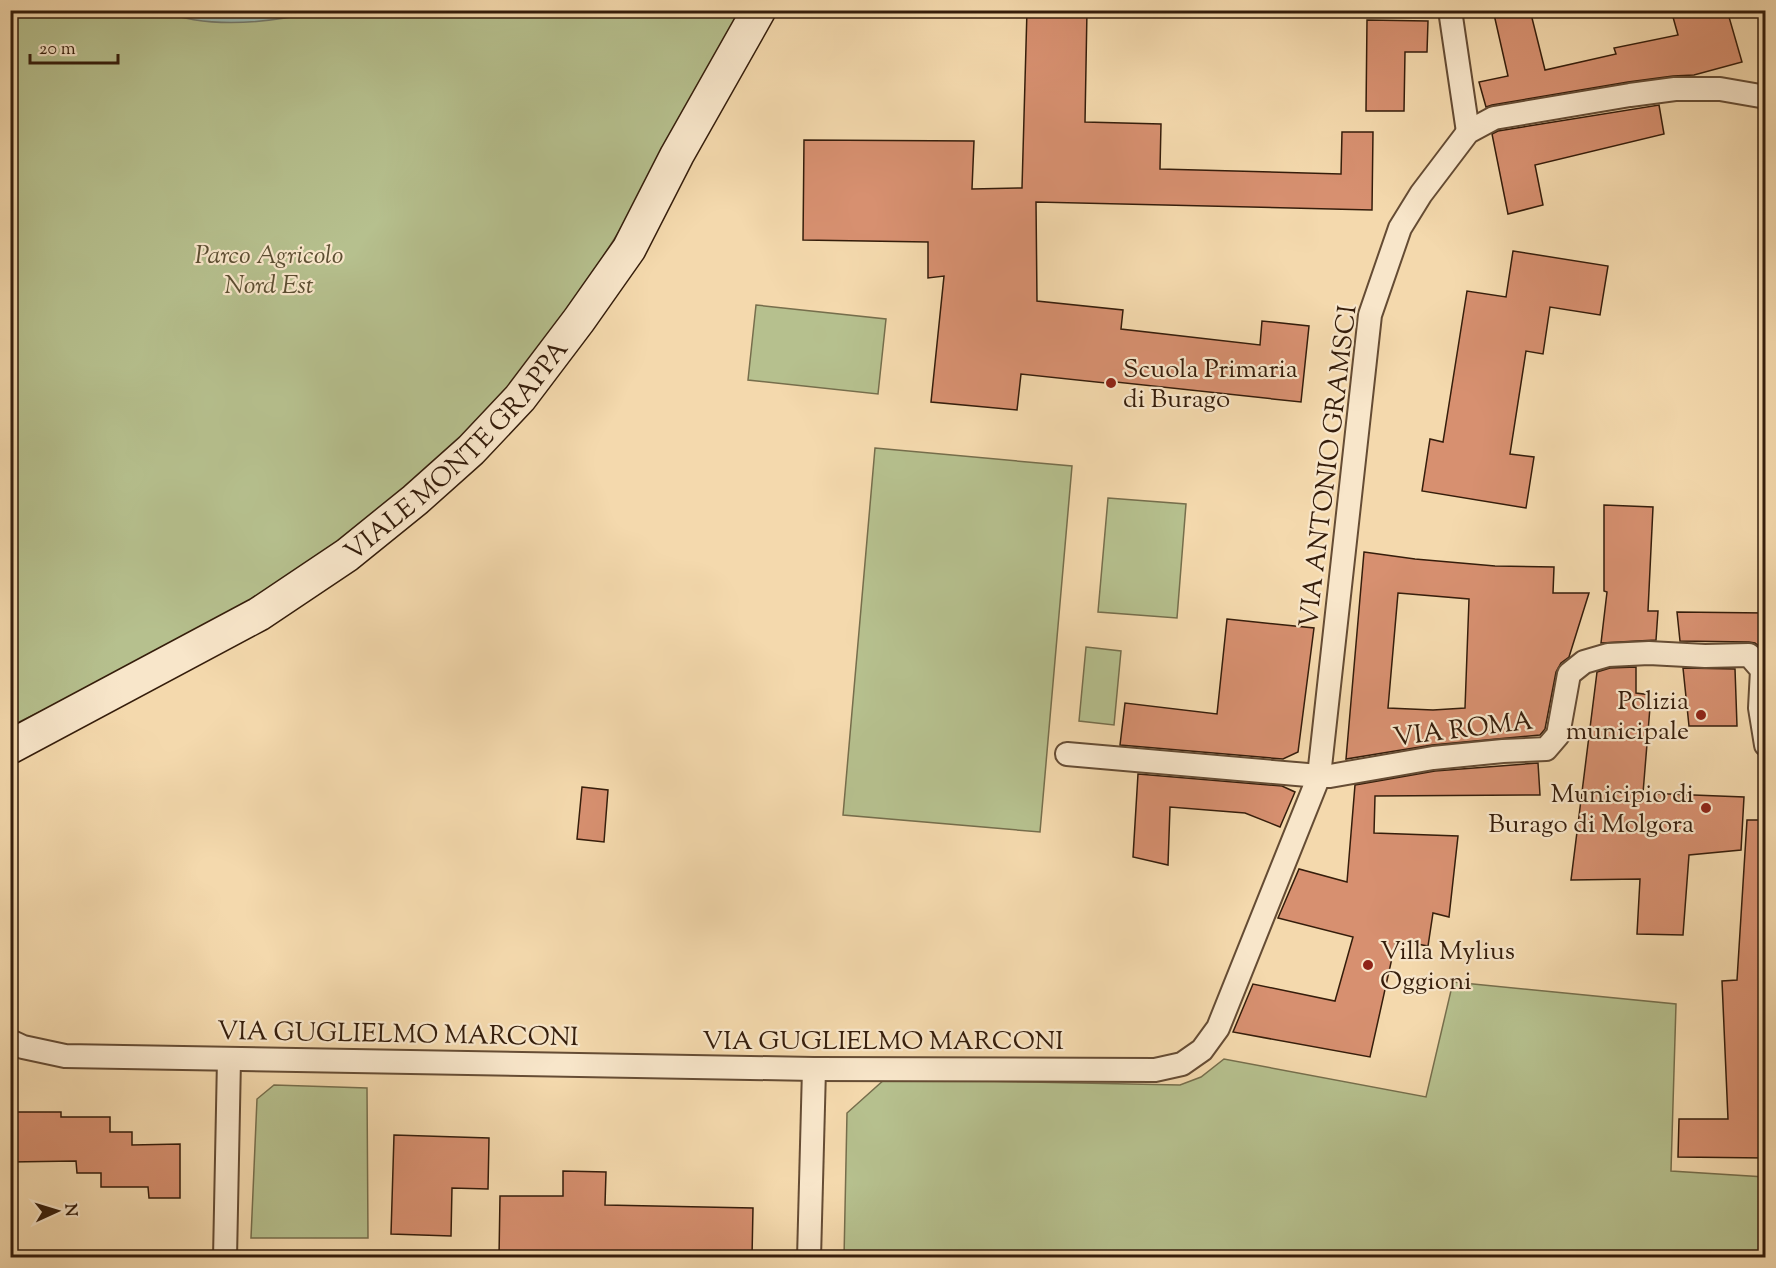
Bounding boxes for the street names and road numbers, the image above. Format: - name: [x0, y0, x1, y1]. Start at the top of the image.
- street label: VIA ANTONIO GRAMSCI: [1291, 302, 1368, 630]
- street label: VIALE MONTE GRAPPA: [337, 333, 578, 571]
- street label: VIA ROMA: [1391, 704, 1535, 757]
- street label: VIA GUGLIELMO MARCONI: [217, 1014, 580, 1057]
- street label: VIA GUGLIELMO MARCONI: [702, 1024, 1064, 1061]

